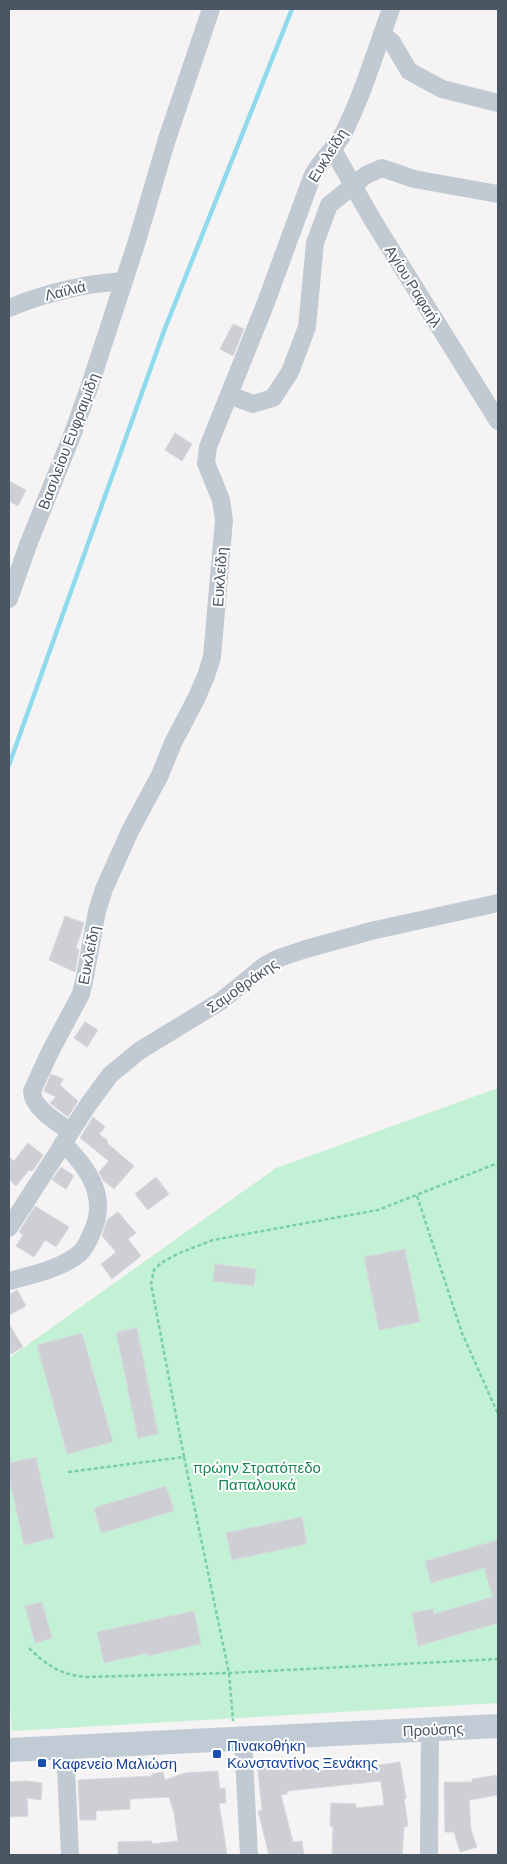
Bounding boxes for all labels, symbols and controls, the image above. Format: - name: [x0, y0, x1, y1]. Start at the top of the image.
- street label: Ευκλείδη: [303, 125, 351, 185]
- street label: Αγίου Ραφαήλ: [382, 242, 447, 331]
- street label: Λαϊλιά: [43, 276, 88, 304]
- street label: Βασιλείου Ευφραιμίδη: [34, 370, 102, 512]
- street label: Ευκλείδη: [208, 546, 230, 608]
- street label: Ευκλείδη: [73, 924, 103, 986]
- street label: Σαμοθράκης: [203, 954, 281, 1016]
- park label: πρώην Στρατόπεδο Παπαλουκά: [193, 1458, 321, 1493]
- street label: Προύσης: [402, 1718, 464, 1740]
- place label: Πινακοθήκη Κωνσταντίνος Ξενάκης: [227, 1736, 378, 1771]
- marker: Πινακοθήκη Κωνσταντίνος Ξενάκης: [211, 1748, 223, 1760]
- place label: Καφενείο Μαλιώση: [52, 1754, 177, 1772]
- marker: Καφενείο Μαλιώση: [36, 1757, 48, 1769]

